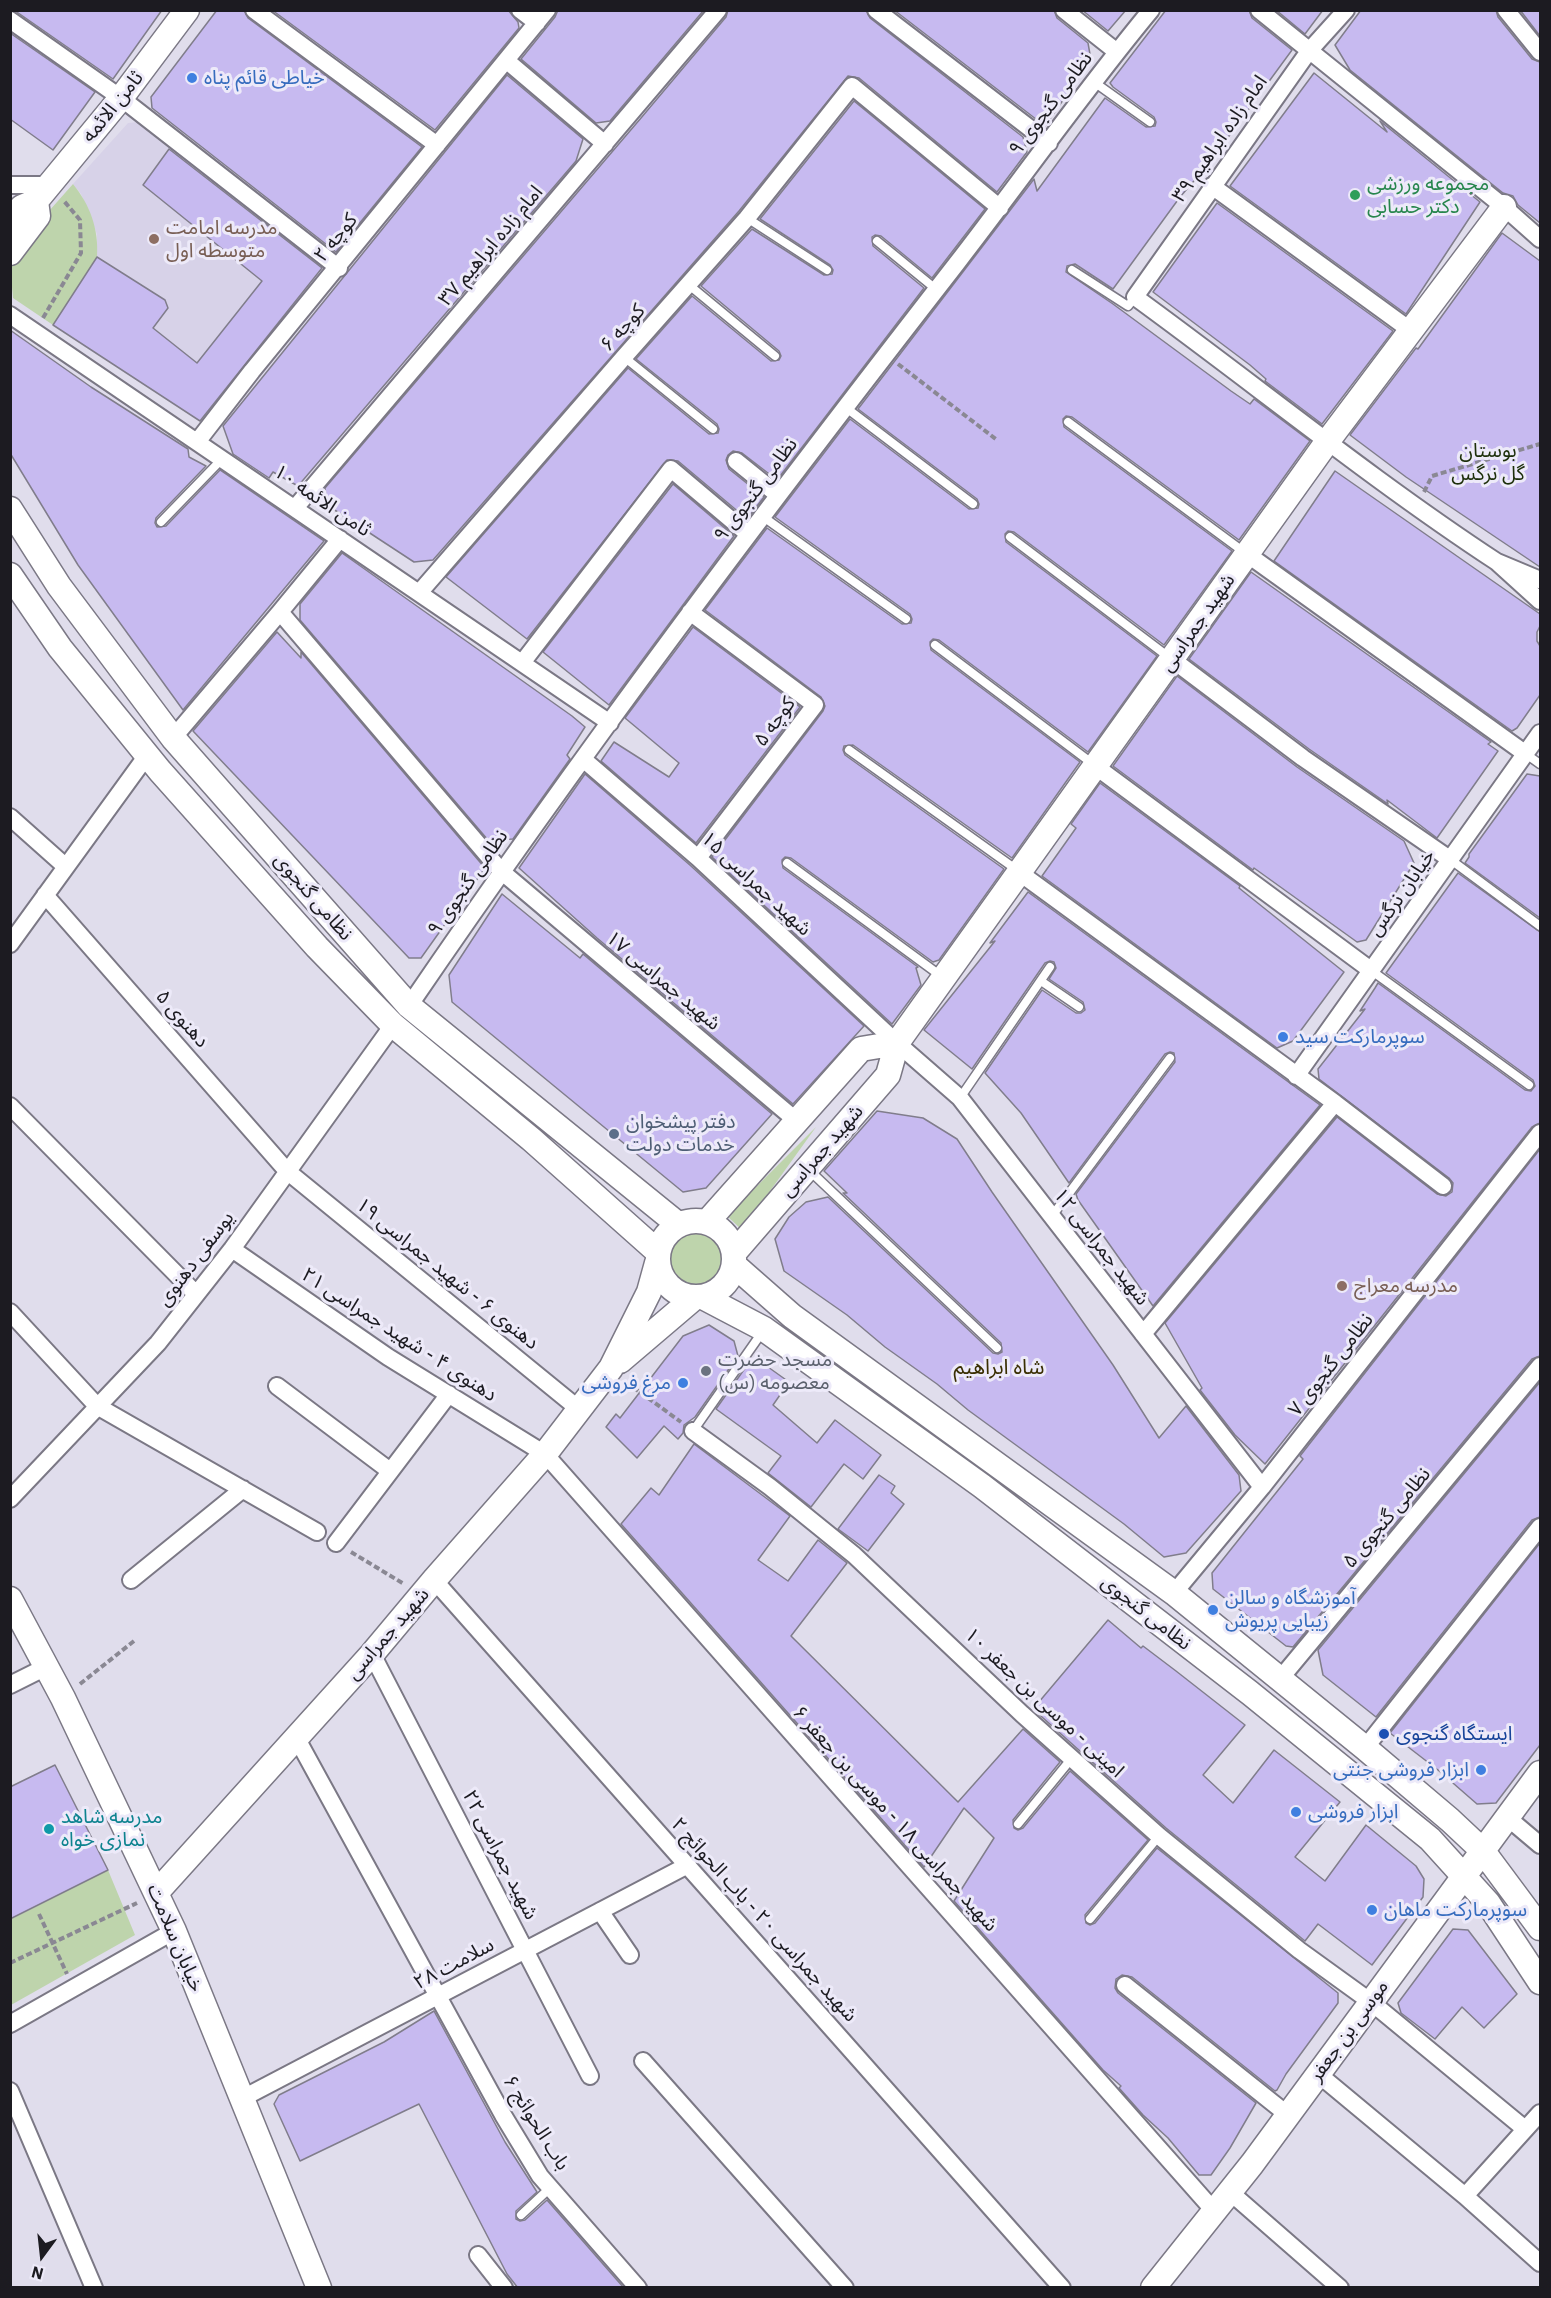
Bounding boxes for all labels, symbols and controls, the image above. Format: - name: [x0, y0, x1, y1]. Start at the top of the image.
- street label: نظامی گنجوی ۹: [1004, 47, 1098, 161]
- place label: خیاطی قائم پناه: [204, 66, 325, 90]
- street label: ثامن الائمه: [77, 67, 149, 147]
- marker: خیاطی قائم پناه: [185, 71, 199, 85]
- street label: امام زاده ابراهیم ۳۹: [1167, 71, 1273, 207]
- place label: مجموعه ورزشی دکتر حسابی: [1367, 172, 1489, 219]
- street label: امام زاده ابراهیم ۳۷: [434, 181, 548, 311]
- marker: مجموعه ورزشی دکتر حسابی: [1348, 188, 1362, 202]
- street label: کوچه ۲: [309, 209, 363, 267]
- place label: مدرسه امامت متوسطه اول: [166, 216, 277, 263]
- marker: مدرسه امامت متوسطه اول: [147, 232, 161, 246]
- street label: کوچه ۶: [596, 299, 650, 357]
- street label: نظامی گنجوی ۹: [709, 433, 803, 547]
- park label: بوستان گل نرگس: [1451, 439, 1525, 486]
- street label: ثامن الائمه ۱۰: [269, 460, 375, 542]
- street label: شهید جمراسی: [1155, 569, 1241, 677]
- street label: کوچه ۵: [749, 693, 801, 751]
- street label: نظامی گنجوی ۹: [423, 825, 513, 941]
- street label: شهید جمراسی ۱۵: [696, 827, 816, 941]
- street label: خیابان نرگس: [1363, 845, 1441, 941]
- street label: نظامی گنجوی: [269, 848, 357, 946]
- street label: شهید جمراسی ۱۷: [601, 926, 725, 1036]
- street label: دهنوی ۵: [150, 985, 214, 1053]
- place label: سوپرمارکت سید: [1295, 1025, 1425, 1049]
- marker: سوپرمارکت سید: [1276, 1030, 1290, 1044]
- street label: شهید جمراسی: [775, 1100, 869, 1202]
- place label: دفتر پیشخوان خدمات دولت: [626, 1110, 736, 1157]
- marker: دفتر پیشخوان خدمات دولت: [607, 1127, 621, 1141]
- street label: شهید جمراسی ۱۲: [1048, 1184, 1154, 1310]
- street label: دهنوی ۶ - شهید جمراسی ۱۹: [351, 1193, 543, 1355]
- street label: یوسفی دهنوی: [152, 1207, 240, 1311]
- street label: دهنوی ۴ - شهید جمراسی ۲۱: [297, 1263, 501, 1407]
- place label: مدرسه معراج: [1354, 1274, 1458, 1298]
- marker: مدرسه معراج: [1335, 1279, 1349, 1293]
- street label: نظامی گنجوی ۷: [1283, 1309, 1379, 1421]
- place label: مسجد حضرت معصومه (س): [718, 1348, 832, 1395]
- district label: شاه ابراهیم: [953, 1355, 1045, 1381]
- marker: مسجد حضرت معصومه (س): [699, 1364, 713, 1378]
- place label: مرغ فروشی: [582, 1371, 671, 1395]
- marker: مرغ فروشی: [676, 1376, 690, 1390]
- street label: نظامی گنجوی ۵: [1338, 1463, 1436, 1573]
- street label: نظامی گنجوی: [1096, 1570, 1196, 1656]
- street label: شهید جمراسی: [341, 1583, 435, 1685]
- place label: آموزشگاه و سالن زیبایی پریوش: [1225, 1586, 1356, 1633]
- marker: آموزشگاه و سالن زیبایی پریوش: [1206, 1603, 1220, 1617]
- street label: امینی - موسی بن جعفر ۱۰: [959, 1623, 1129, 1783]
- street label: شهید جمراسی ۱۸ - موسی بن جعفر ۶: [787, 1701, 1003, 1937]
- place label: ایستگاه گنجوی: [1396, 1722, 1512, 1746]
- marker: ایستگاه گنجوی: [1377, 1727, 1391, 1741]
- place label: ابزار فروشی جنتی: [1333, 1758, 1469, 1782]
- marker: ابزار فروشی جنتی: [1474, 1763, 1488, 1777]
- street label: شهید جمراسی ۲۲: [457, 1786, 543, 1924]
- place label: ابزار فروشی: [1308, 1800, 1399, 1824]
- place label: مدرسه شاهد نمازی خواه: [61, 1805, 163, 1852]
- marker: ابزار فروشی: [1289, 1805, 1303, 1819]
- street label: شهید جمراسی ۲۰ - باب الحوائج ۲: [666, 1813, 862, 2027]
- marker: مدرسه شاهد نمازی خواه: [42, 1822, 56, 1836]
- street label: خیابان سلامت: [142, 1881, 208, 1995]
- place label: سوپرمارکت ماهان: [1384, 1898, 1527, 1922]
- marker: سوپرمارکت ماهان: [1365, 1903, 1379, 1917]
- street label: سلامت ۲۸: [410, 1933, 498, 1995]
- street label: موسی بن جعفر: [1304, 1975, 1394, 2087]
- street label: باب الحوائج ۶: [497, 2071, 575, 2175]
- north arrow: [12, 2226, 72, 2286]
- text: N: [29, 2262, 46, 2285]

